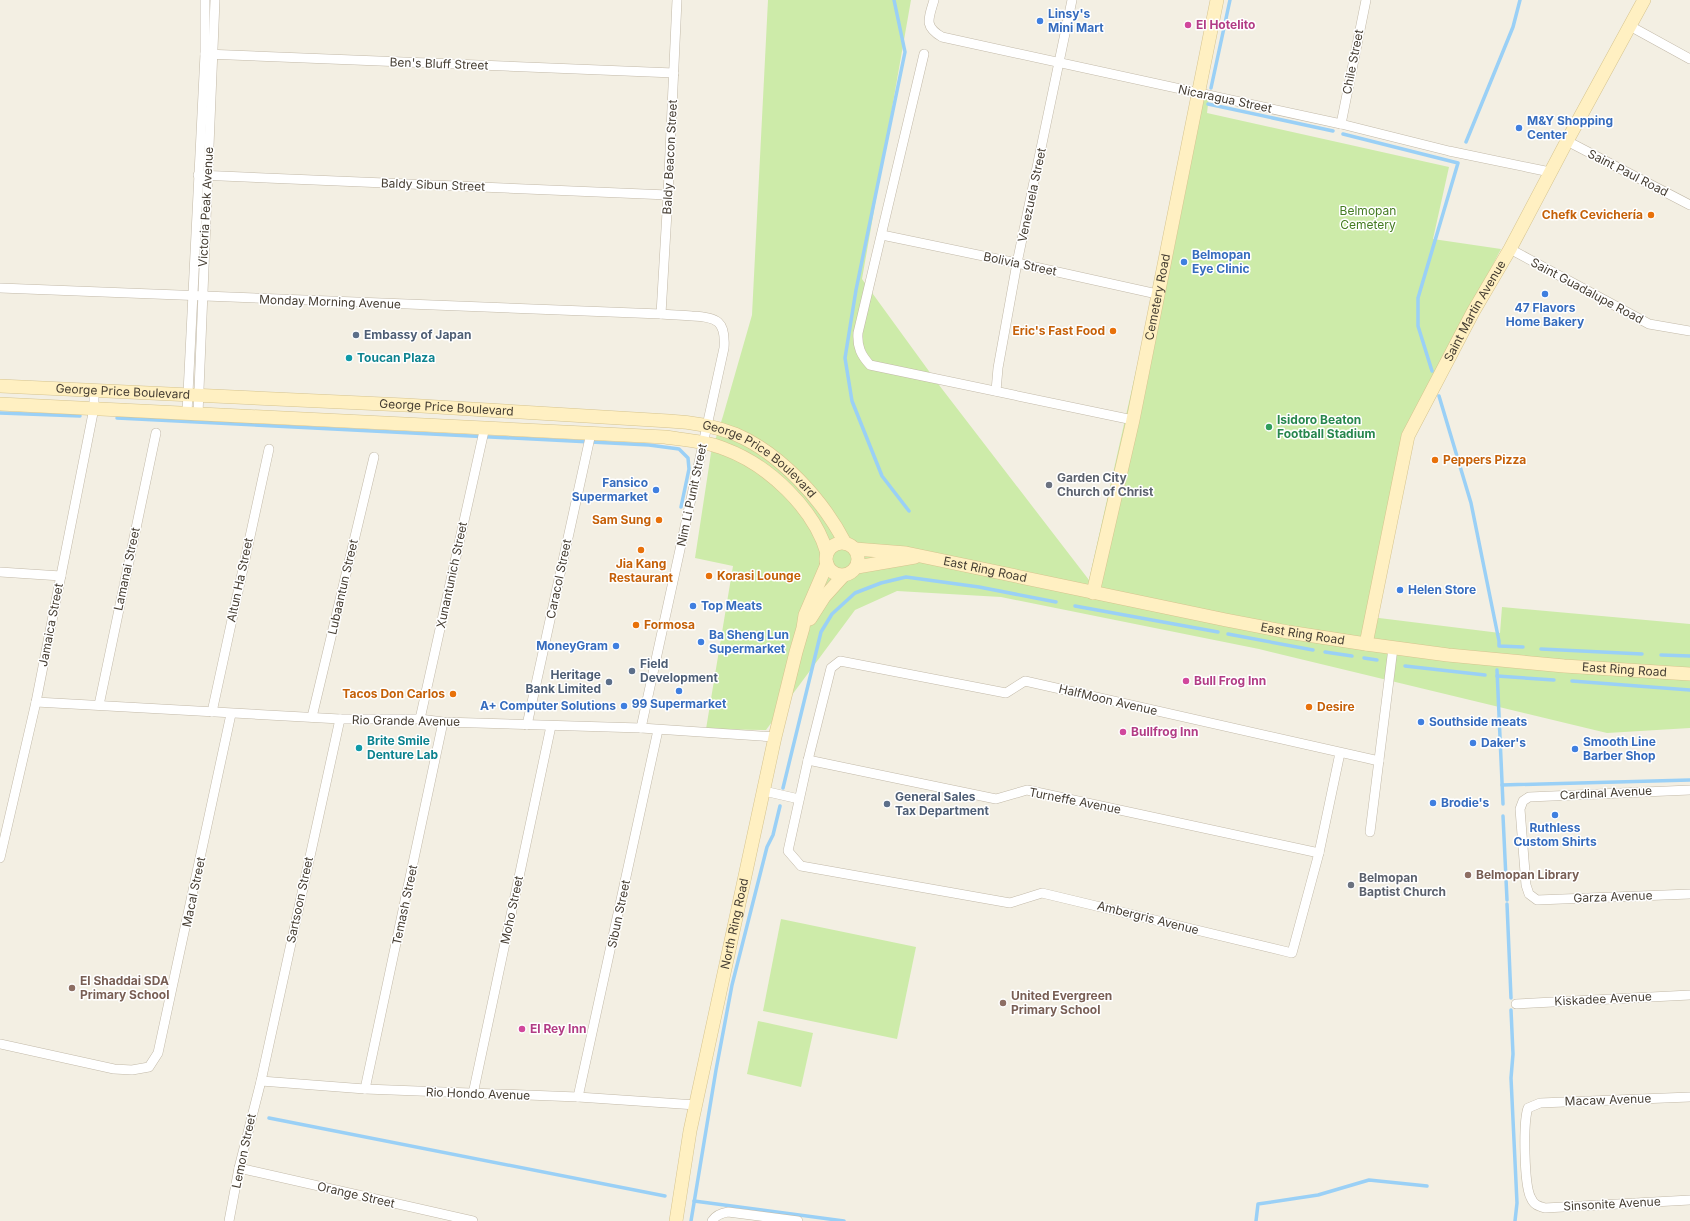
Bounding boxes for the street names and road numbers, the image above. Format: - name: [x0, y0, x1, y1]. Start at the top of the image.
- street label: Chile Street: [1339, 28, 1366, 96]
- street label: Ben's Bluff Street: [389, 54, 489, 73]
- street label: Nicaragua Street: [1177, 81, 1273, 116]
- street label: Baldy Beacon Street: [659, 99, 680, 215]
- street label: Victoria Peak Avenue: [195, 146, 216, 267]
- street label: Venezuela Street: [1014, 146, 1049, 243]
- street label: Saint Paul Road: [1585, 146, 1671, 199]
- street label: Baldy Sibun Street: [381, 175, 486, 194]
- street label: Bolivia Street: [982, 248, 1058, 279]
- street label: Cemetery Road: [1141, 252, 1173, 341]
- street label: Saint Guadalupe Road: [1528, 255, 1646, 327]
- street label: Saint Martin Avenue: [1440, 257, 1509, 364]
- street label: Monday Morning Avenue: [259, 292, 401, 311]
- street label: George Price Boulevard: [55, 381, 191, 402]
- street label: George Price Boulevard: [379, 396, 514, 419]
- street label: George Price Boulevard: [701, 417, 820, 501]
- street label: Nim Li Punit Street: [673, 442, 710, 548]
- street label: Xunantunich Street: [433, 520, 470, 629]
- street label: Lamanai Street: [110, 526, 143, 612]
- street label: Altun Ha Street: [223, 536, 256, 623]
- street label: Lubaantun Street: [324, 538, 361, 636]
- street label: Caracol Street: [543, 538, 574, 620]
- street label: East Ring Road: [942, 553, 1028, 585]
- street label: Jamaica Street: [35, 582, 66, 668]
- street label: East Ring Road: [1259, 619, 1346, 648]
- street label: East Ring Road: [1582, 659, 1667, 680]
- street label: HalfMoon Avenue: [1057, 681, 1159, 718]
- street label: Rio Grande Avenue: [352, 712, 460, 729]
- street label: Cardinal Avenue: [1559, 783, 1652, 802]
- street label: Turneffe Avenue: [1028, 784, 1122, 817]
- street label: Macal Street: [179, 855, 208, 928]
- street label: Sartsoon Street: [283, 855, 316, 945]
- street label: Temash Street: [389, 863, 420, 946]
- street label: Moho Street: [497, 874, 526, 945]
- street label: North Ring Road: [717, 877, 751, 971]
- street label: Sibun Street: [604, 878, 633, 949]
- street label: Garza Avenue: [1573, 888, 1653, 905]
- street label: Ambergris Avenue: [1096, 898, 1201, 937]
- street label: Kiskadee Avenue: [1554, 988, 1652, 1009]
- street label: Rio Hondo Avenue: [426, 1084, 530, 1103]
- street label: Macaw Avenue: [1564, 1090, 1652, 1109]
- street label: Lemon Street: [228, 1112, 259, 1190]
- street label: Orange Street: [316, 1178, 396, 1211]
- street label: Sinsonite Avenue: [1563, 1193, 1661, 1214]

